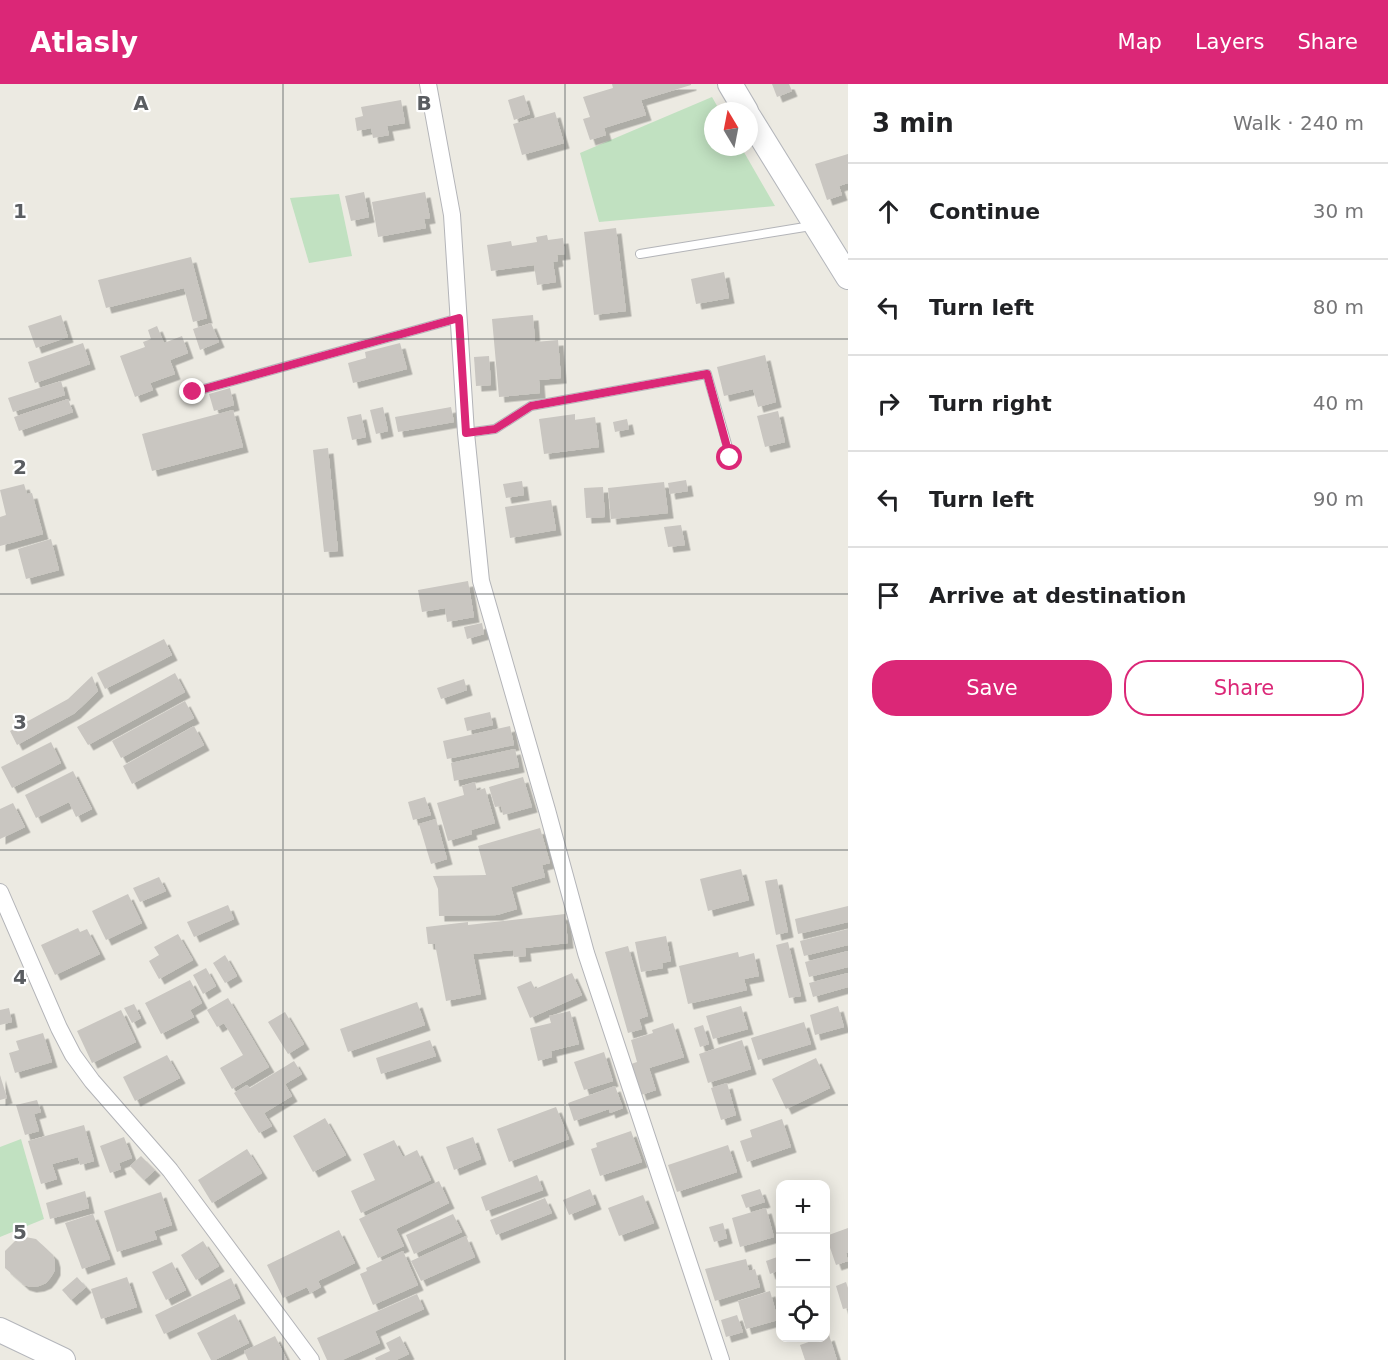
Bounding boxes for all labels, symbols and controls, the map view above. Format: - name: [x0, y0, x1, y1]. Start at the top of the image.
- text: Atlasly: [30, 26, 138, 59]
- text: Map: [1118, 30, 1162, 54]
- text: Layers: [1195, 30, 1264, 54]
- text: Share: [1297, 30, 1358, 54]
- text: A: [133, 91, 149, 115]
- text: B: [416, 91, 432, 115]
- north arrow: [704, 102, 758, 156]
- text: 3 min: [872, 108, 954, 138]
- text: Walk · 240 m: [1233, 111, 1364, 135]
- icon: ahead: [872, 195, 905, 228]
- text: 1: [13, 199, 27, 223]
- text: Continue: [929, 199, 1040, 224]
- text: 30 m: [1313, 199, 1364, 223]
- icon: left: [872, 291, 905, 324]
- text: Turn left: [929, 295, 1034, 320]
- text: 80 m: [1313, 295, 1364, 319]
- route end: [179, 378, 205, 404]
- icon: right: [872, 387, 905, 420]
- text: Turn right: [929, 391, 1052, 416]
- text: 40 m: [1313, 391, 1364, 415]
- route start: [716, 444, 742, 470]
- text: 2: [13, 455, 27, 479]
- icon: left: [872, 483, 905, 516]
- text: Turn left: [929, 487, 1034, 512]
- text: 90 m: [1313, 487, 1364, 511]
- icon: arrive: [872, 579, 905, 612]
- text: Arrive at destination: [929, 583, 1186, 608]
- button: Save: [872, 660, 1112, 716]
- button: Share: [1124, 660, 1364, 716]
- text: 3: [13, 710, 27, 734]
- text: 4: [13, 965, 27, 989]
- map controls: [776, 1180, 830, 1342]
- button: +: [776, 1180, 830, 1234]
- text: 5: [13, 1220, 27, 1244]
- button: −: [776, 1234, 830, 1288]
- button: locate: [776, 1288, 830, 1342]

